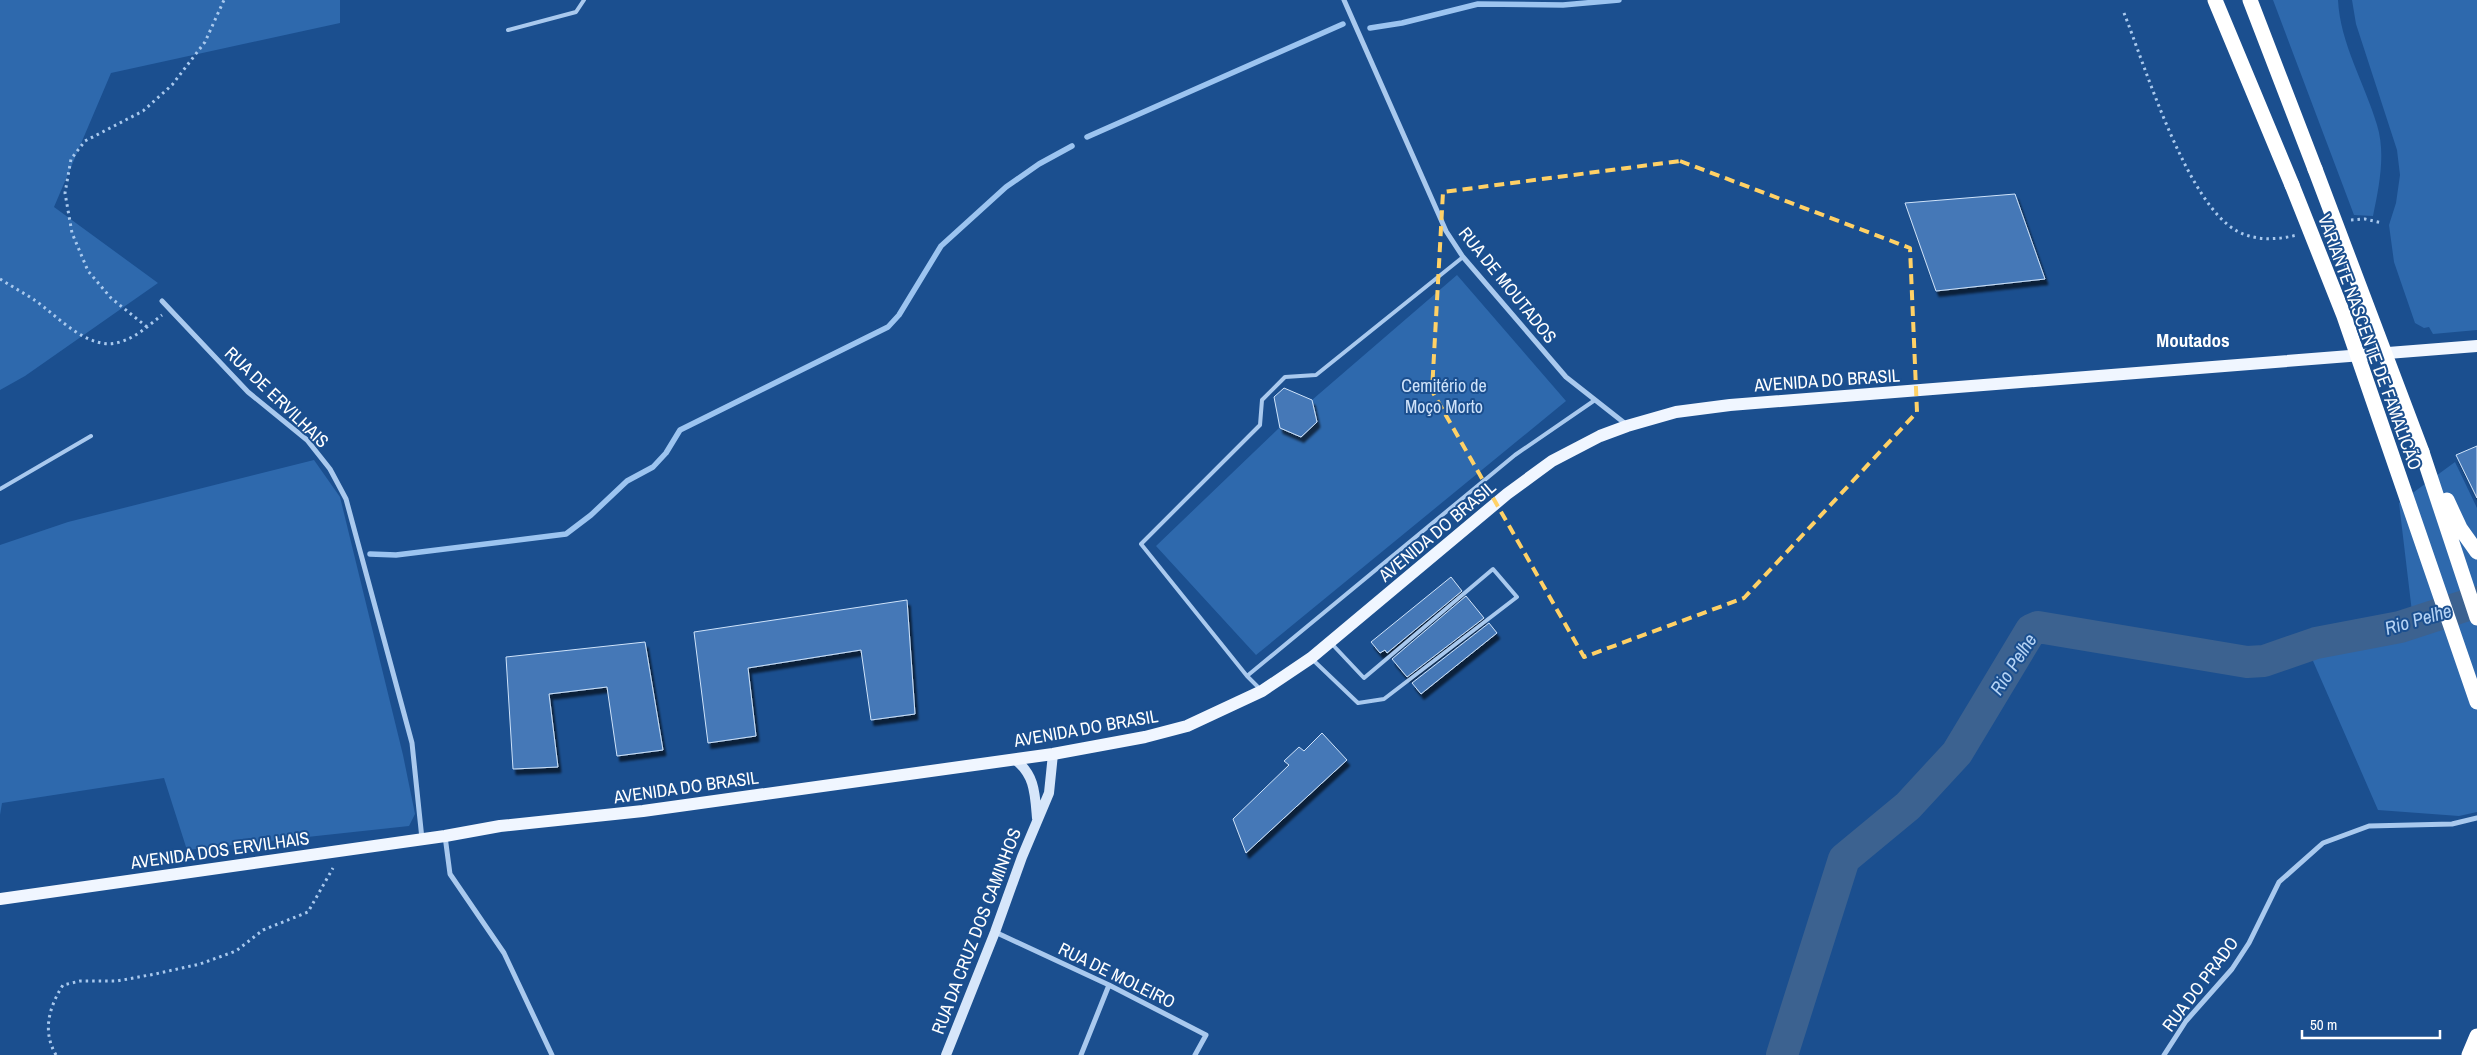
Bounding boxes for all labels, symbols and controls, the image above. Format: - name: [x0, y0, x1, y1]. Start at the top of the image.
- street label: VARIANTE NASCENTE DE FAMALICÃO: [2312, 211, 2428, 473]
- street label: RUA DE MOUTADOS: [1453, 221, 1563, 349]
- district label: Moutados: [2156, 327, 2230, 353]
- street label: RUA DE ERVILHAIS: [219, 341, 335, 453]
- street label: AVENIDA DO BRASIL: [1752, 362, 1901, 398]
- park label: Cemitério de Moço Morto: [1401, 373, 1487, 419]
- street label: AVENIDA DO BRASIL: [1372, 475, 1501, 588]
- water label: Rio Pelhe: [2382, 597, 2454, 641]
- water label: Rio Pelhe: [1983, 628, 2043, 700]
- street label: AVENIDA DO BRASIL: [1011, 703, 1160, 753]
- street label: AVENIDA DO BRASIL: [611, 764, 760, 810]
- street label: RUA DA CRUZ DOS CAMINHOS: [925, 824, 1027, 1038]
- street label: AVENIDA DOS ERVILHAIS: [128, 825, 311, 875]
- street label: RUA DO PRADO: [2156, 931, 2244, 1037]
- street label: RUA DE MOLEIRO: [1054, 936, 1180, 1014]
- scale bar: [2302, 1008, 2440, 1040]
- text: 50 m: [2310, 1014, 2337, 1035]

